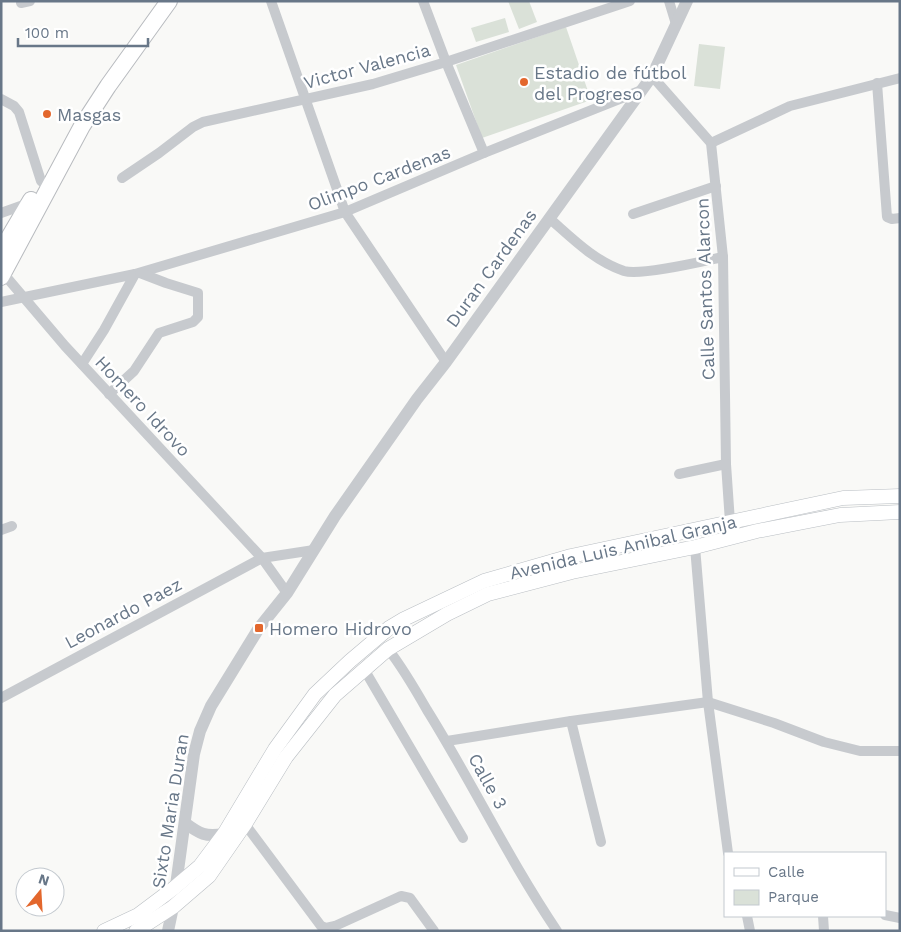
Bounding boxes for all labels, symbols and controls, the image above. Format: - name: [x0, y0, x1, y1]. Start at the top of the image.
- scale bar: [18, 15, 148, 47]
- text: 100 m: [25, 24, 69, 42]
- street label: Victor Valencia: [301, 39, 433, 93]
- place label: Estadio de fútbol del Progreso: [534, 62, 687, 104]
- marker: Estadio de fútbol del Progreso: [518, 76, 530, 88]
- place label: Masgas: [57, 104, 121, 125]
- marker: Masgas: [41, 108, 53, 120]
- street label: Olimpo Cardenas: [305, 141, 453, 215]
- street label: Calle Santos Alarcon: [691, 197, 719, 381]
- street label: Duran Cardenas: [441, 205, 541, 331]
- street label: Homero Idrovo: [91, 351, 195, 461]
- street label: Avenida Luis Anibal Granja: [507, 511, 739, 583]
- street label: Leonardo Paez: [61, 573, 185, 653]
- place label: Homero Hidrovo: [269, 618, 412, 639]
- marker: Homero Hidrovo: [253, 622, 265, 634]
- street label: Sixto Maria Duran: [147, 732, 193, 890]
- street label: Calle 3: [464, 749, 512, 813]
- legend: [724, 852, 886, 917]
- text: Calle: [768, 863, 805, 881]
- north arrow: [15, 867, 65, 917]
- text: N: [37, 870, 51, 889]
- text: Parque: [768, 888, 819, 906]

